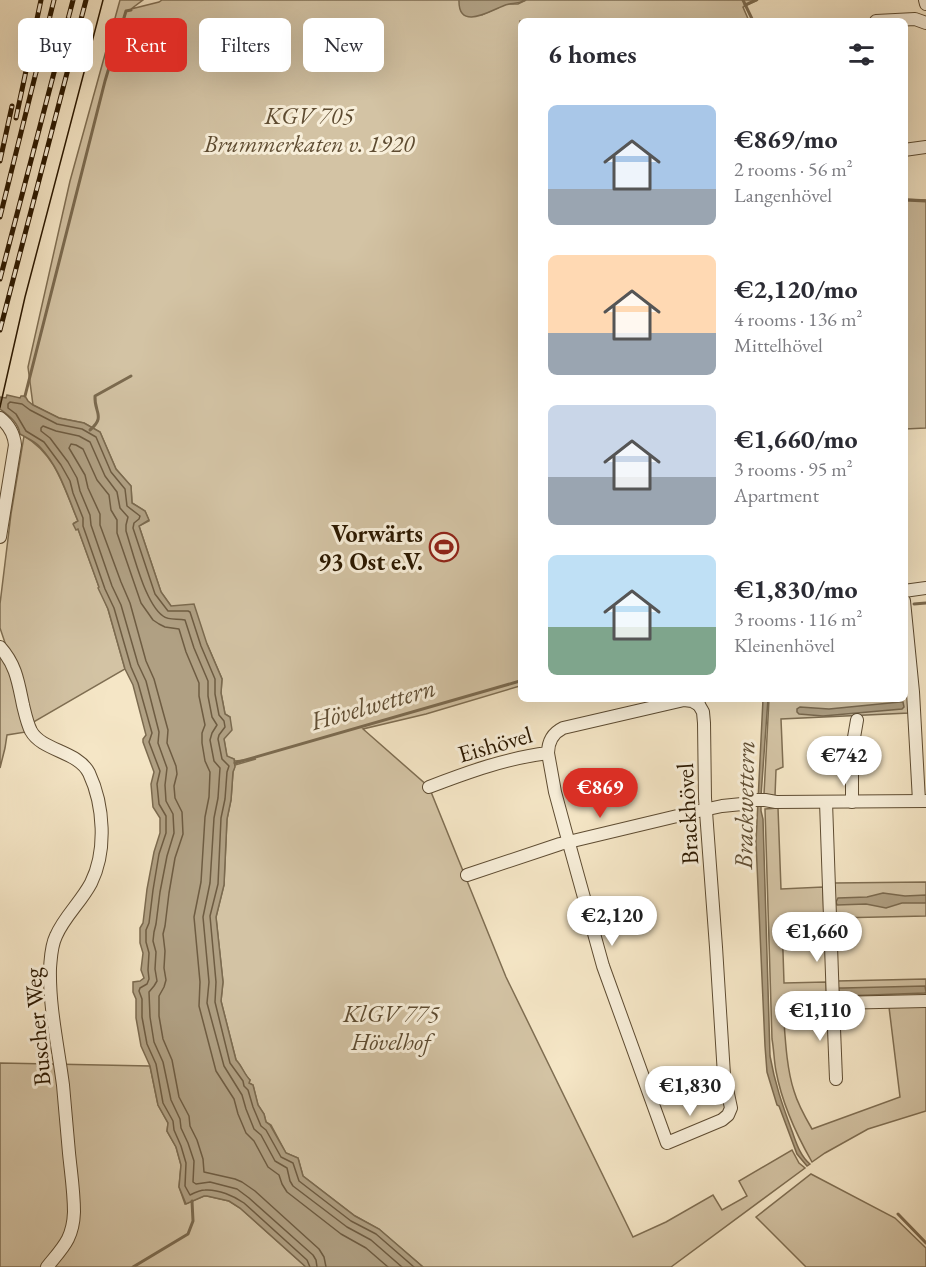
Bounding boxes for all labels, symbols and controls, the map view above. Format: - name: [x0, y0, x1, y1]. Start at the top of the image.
- chip: Buy: [18, 18, 93, 72]
- chip: Rent: [105, 18, 187, 72]
- chip: Filters: [199, 18, 291, 72]
- chip: New: [303, 18, 384, 72]
- text: 6 homes: [548, 37, 637, 71]
- icon: filters: [845, 38, 878, 71]
- park label: KGV 705 Brummerkaten v. 1920: [203, 100, 416, 159]
- text: €869/mo: [734, 122, 837, 156]
- icon: home: [596, 129, 668, 201]
- text: 2 rooms · 56 m²: [734, 156, 853, 182]
- text: Langenhövel: [734, 182, 832, 208]
- text: €2,120/mo: [734, 272, 858, 306]
- icon: home: [596, 279, 668, 351]
- text: 4 rooms · 136 m²: [734, 306, 862, 332]
- text: Mittelhövel: [734, 332, 823, 358]
- text: €1,660/mo: [734, 422, 858, 456]
- icon: home: [596, 429, 668, 501]
- text: 3 rooms · 95 m²: [734, 456, 853, 482]
- text: Apartment: [734, 482, 819, 508]
- place label: Vorwärts 93 Ost e.V.: [318, 518, 423, 577]
- sports icon: Vorwärts 93 Ost e.V.: [428, 531, 460, 563]
- text: €1,830/mo: [734, 572, 858, 606]
- icon: home: [596, 579, 668, 651]
- text: 3 rooms · 116 m²: [734, 606, 862, 632]
- text: Kleinenhövel: [734, 632, 835, 658]
- water label: Hövelwettern: [306, 670, 439, 738]
- street label: Eishövel: [454, 719, 536, 769]
- pin: €742: [808, 736, 880, 787]
- water label: Brackwettern: [726, 740, 762, 871]
- text: €742: [821, 742, 867, 768]
- street label: Brackhövel: [669, 762, 705, 866]
- pin: €869: [564, 768, 636, 819]
- text: €869: [577, 774, 623, 800]
- pin: €2,120: [563, 896, 661, 947]
- text: €2,120: [581, 902, 643, 928]
- pin: €1,660: [768, 912, 866, 963]
- text: €1,660: [786, 918, 848, 944]
- street label: Buscher Weg: [16, 966, 58, 1087]
- pin: €1,110: [771, 991, 869, 1042]
- text: €1,110: [789, 997, 851, 1023]
- park label: KlGV 775 Hövelhof: [342, 998, 440, 1057]
- pin: €1,830: [641, 1066, 739, 1117]
- text: €1,830: [659, 1072, 721, 1098]

